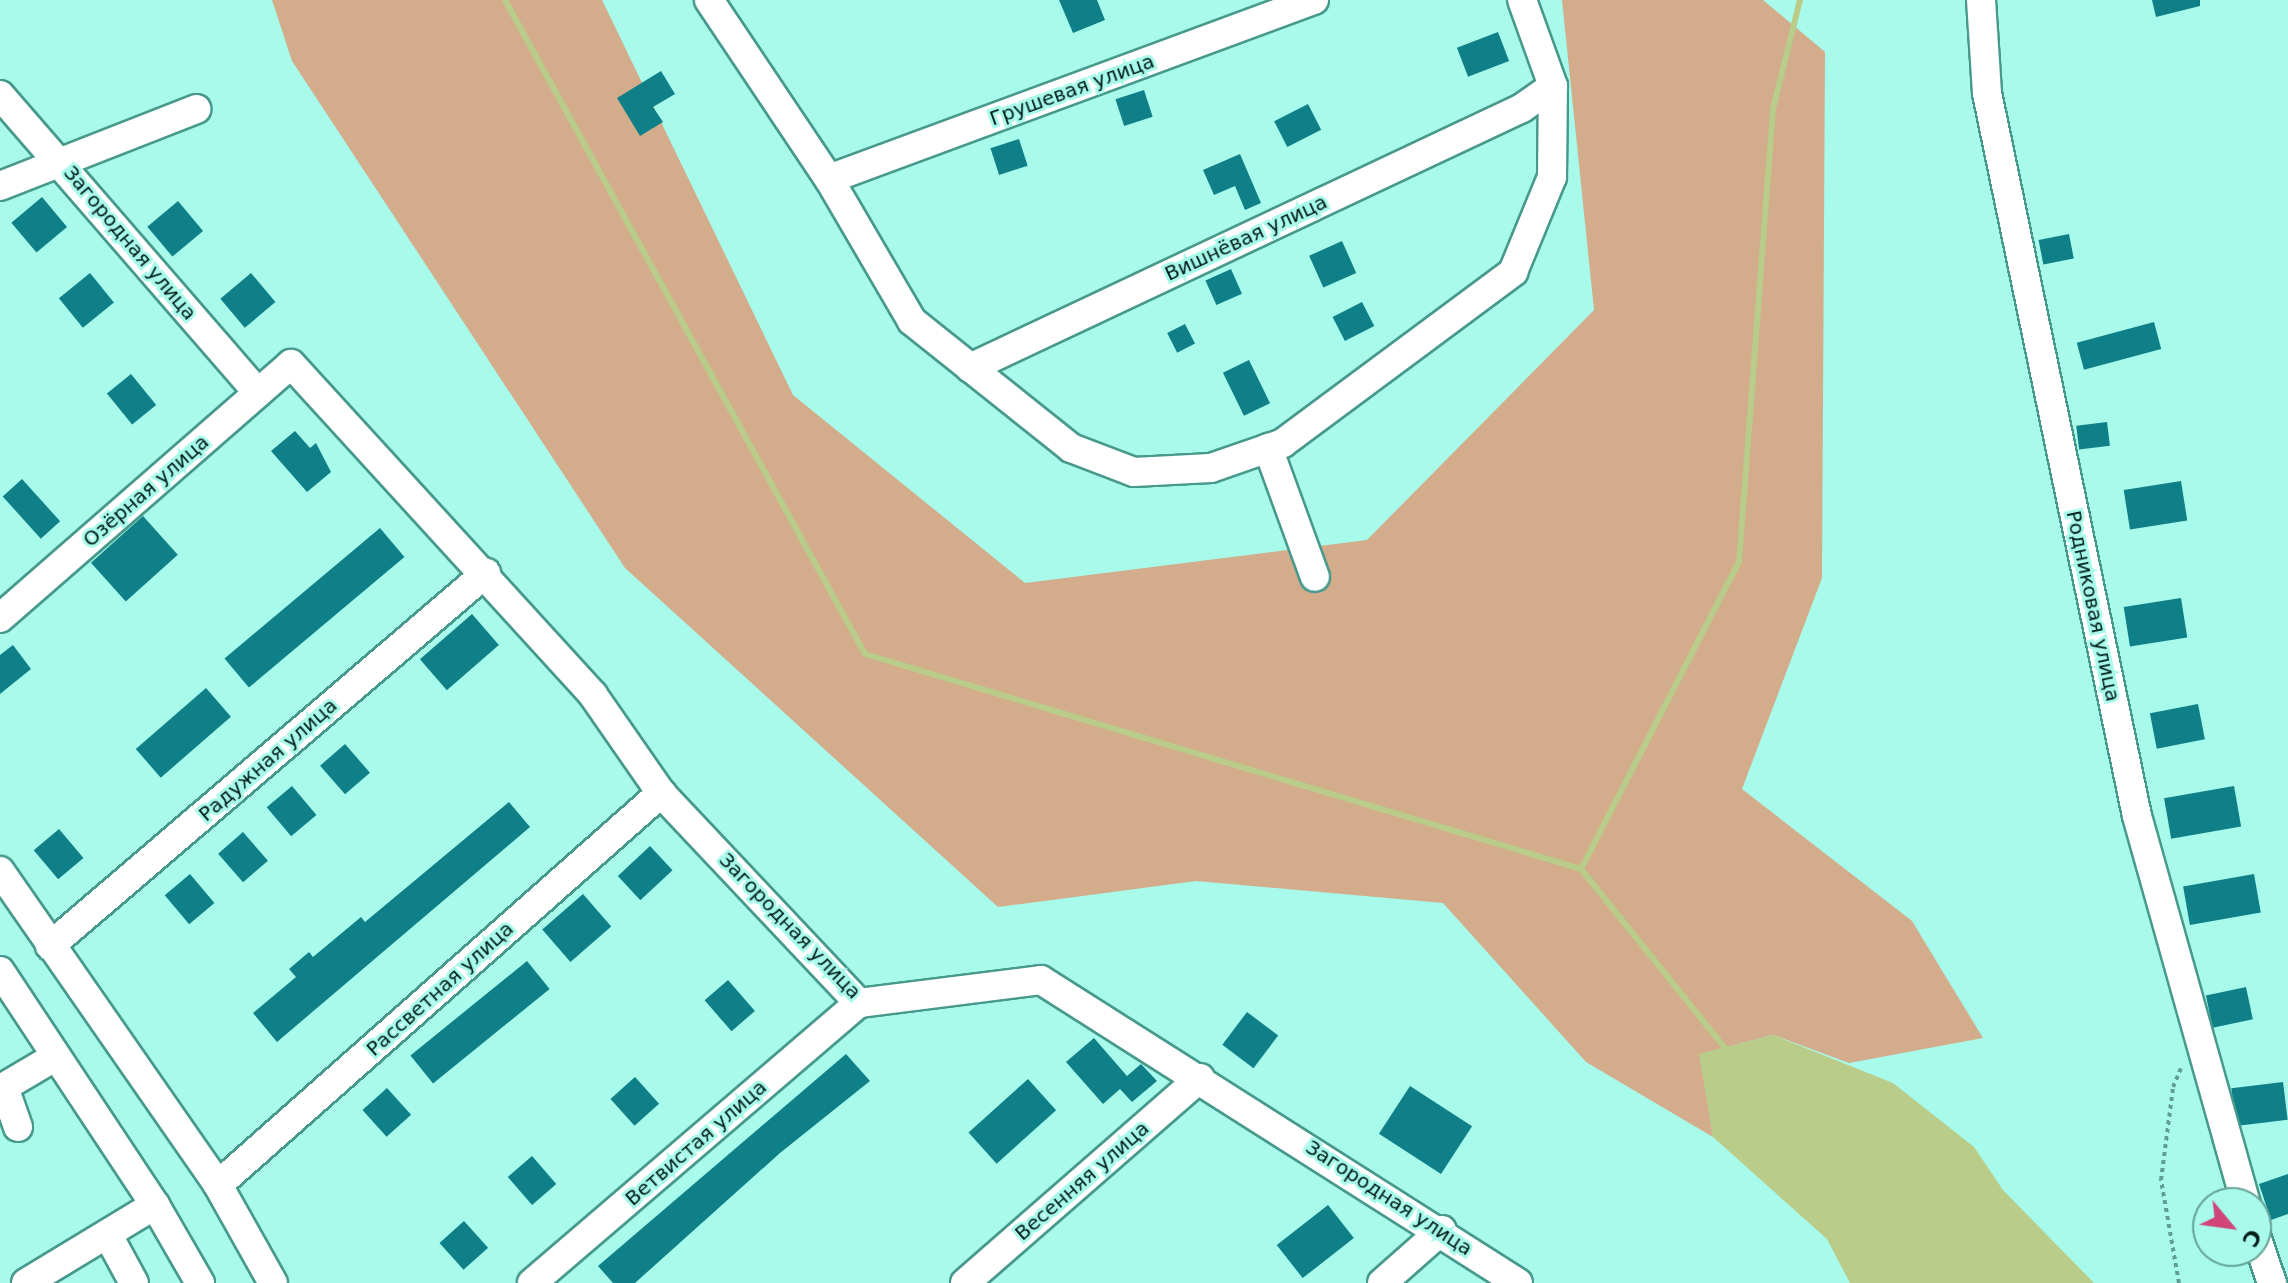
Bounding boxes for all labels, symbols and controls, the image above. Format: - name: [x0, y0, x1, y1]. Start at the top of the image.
- street label: Грушевая улица: [986, 49, 1158, 131]
- street label: Загородная улица: [59, 161, 201, 325]
- street label: Вишнёвая улица: [1161, 190, 1331, 286]
- street label: Озёрная улица: [78, 430, 214, 552]
- street label: Родниковая улица: [2061, 508, 2125, 704]
- street label: Радужная улица: [194, 693, 342, 827]
- street label: Загородная улица: [714, 848, 866, 1004]
- street label: Рассветная улица: [362, 917, 518, 1061]
- street label: Ветвистая улица: [620, 1075, 772, 1211]
- street label: Весенняя улица: [1010, 1116, 1154, 1246]
- street label: Загородная улица: [1301, 1135, 1477, 1261]
- north arrow: [2192, 1187, 2272, 1267]
- text: С: [2237, 1225, 2267, 1251]

